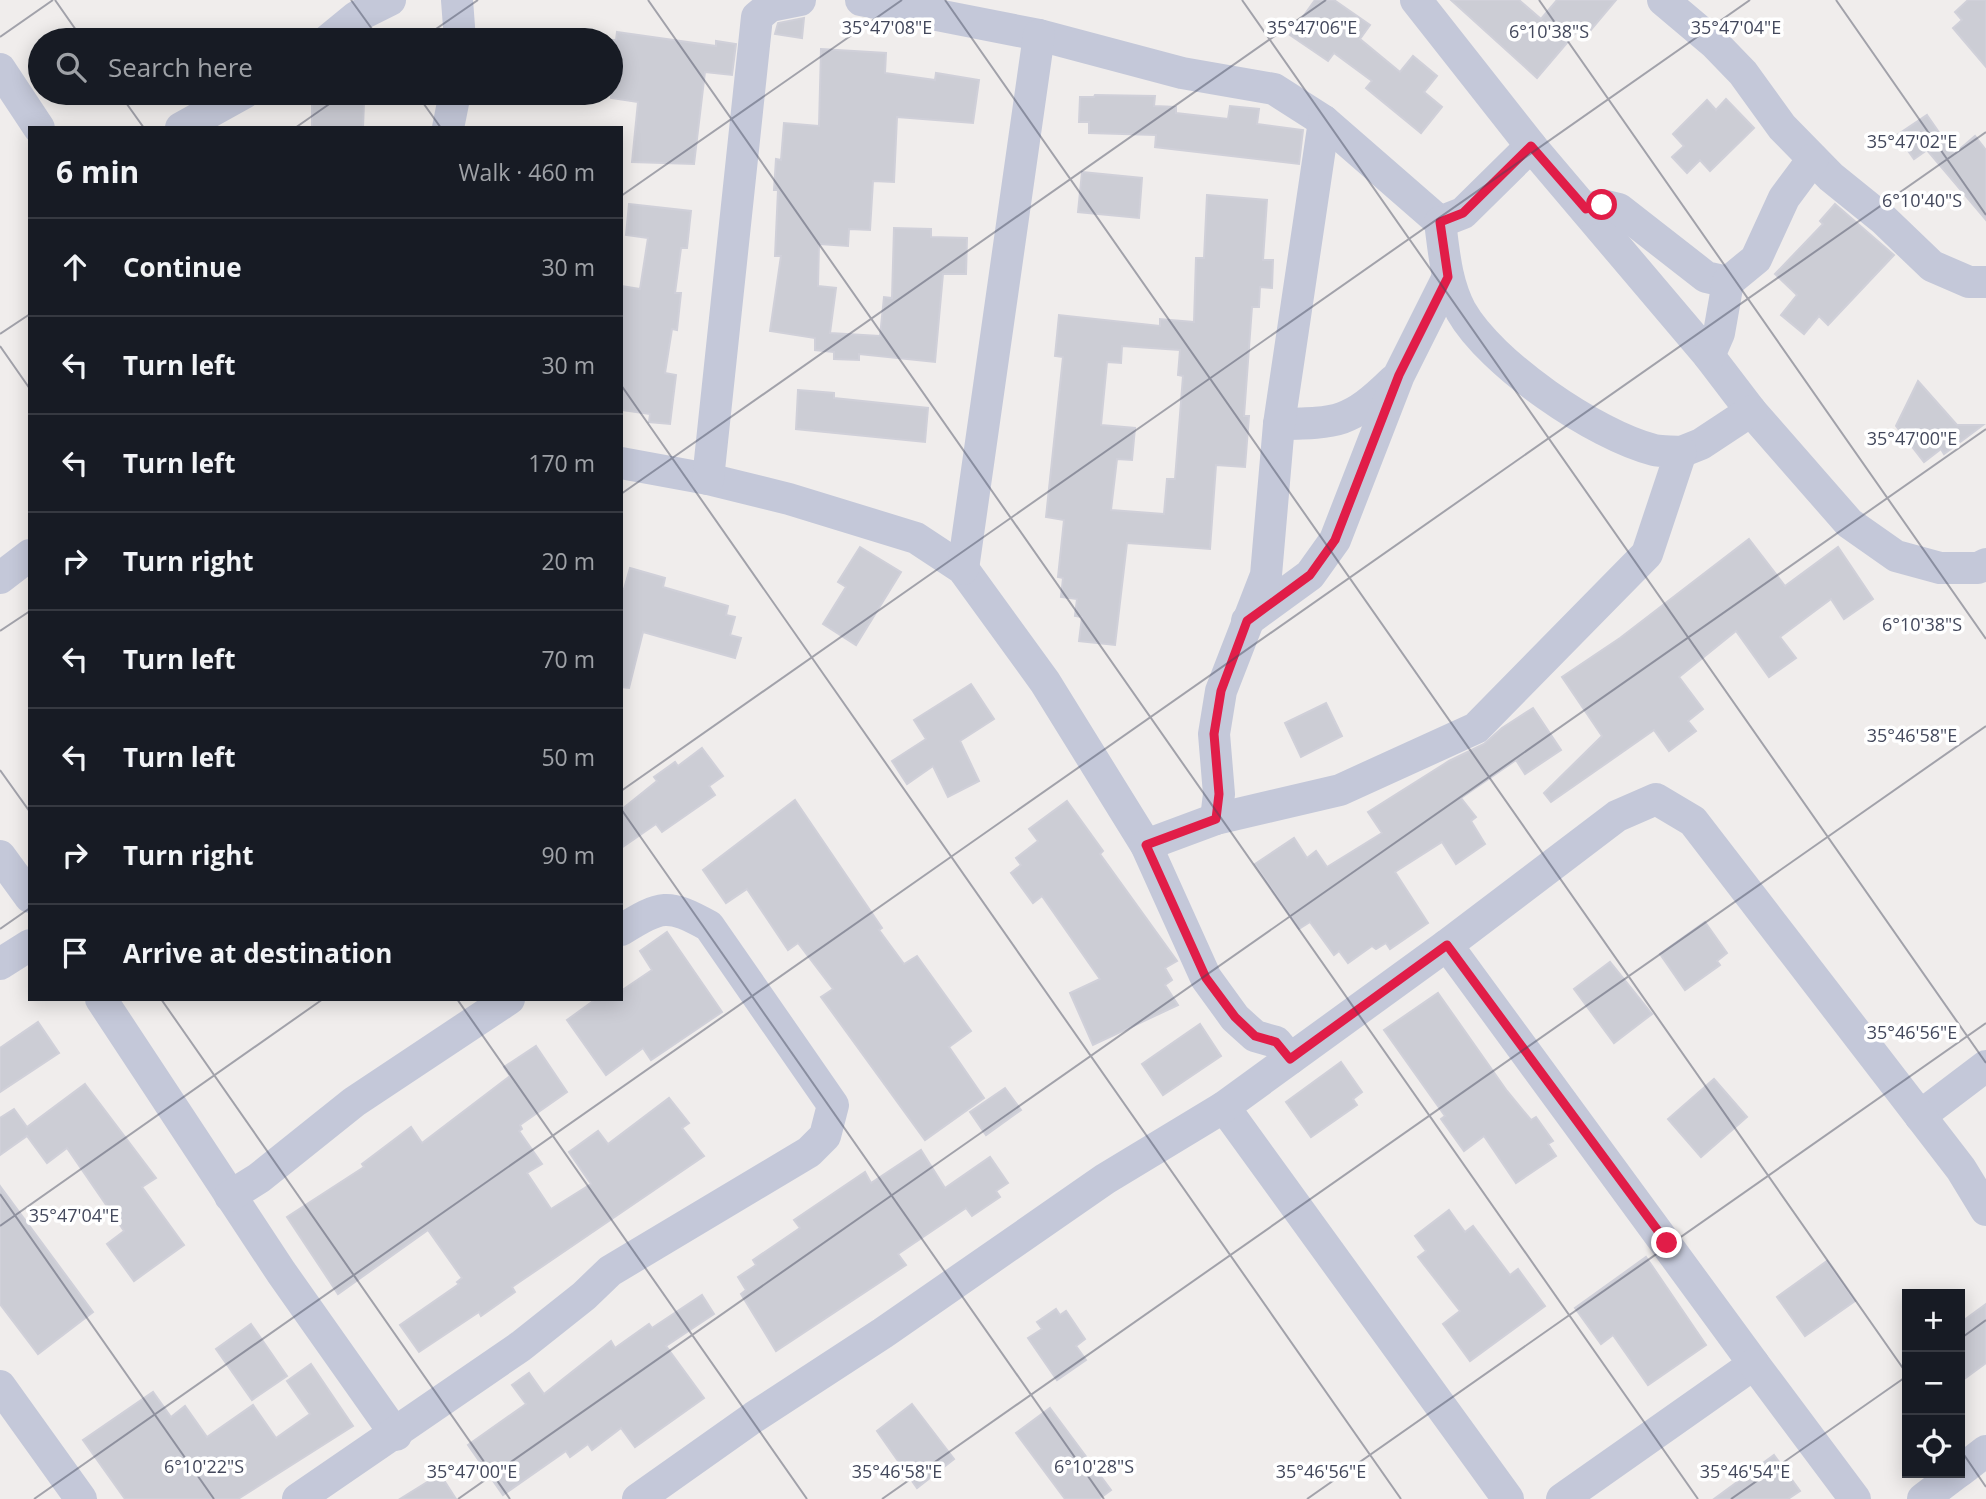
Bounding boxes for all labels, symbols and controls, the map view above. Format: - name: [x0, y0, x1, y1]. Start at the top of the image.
- text: 35°47'08"E: [842, 15, 932, 39]
- text: 35°47'06"E: [1267, 15, 1357, 39]
- text: 35°47'04"E: [1691, 15, 1781, 39]
- text: 6°10'38"S: [1509, 19, 1589, 43]
- search box: [28, 28, 623, 105]
- icon: search: [52, 48, 90, 86]
- text: Search here: [108, 49, 253, 85]
- text: 35°47'02"E: [1867, 129, 1957, 153]
- text: 6 min: [56, 151, 139, 192]
- text: Walk · 460 m: [458, 156, 595, 188]
- text: 6°10'40"S: [1882, 188, 1962, 212]
- route start: [1586, 189, 1617, 220]
- icon: ahead: [56, 248, 94, 286]
- text: Continue: [123, 249, 242, 285]
- text: 30 m: [541, 251, 595, 283]
- icon: left: [56, 346, 94, 384]
- text: Turn left: [123, 347, 235, 383]
- text: 30 m: [541, 349, 595, 381]
- text: 35°47'00"E: [1867, 426, 1957, 450]
- icon: left: [56, 444, 94, 482]
- text: Turn left: [123, 445, 235, 481]
- text: 170 m: [528, 447, 595, 479]
- icon: right: [56, 542, 94, 580]
- text: Turn right: [123, 543, 254, 579]
- text: 20 m: [541, 545, 595, 577]
- text: 6°10'38"S: [1882, 612, 1962, 636]
- icon: left: [56, 640, 94, 678]
- text: Turn left: [123, 641, 235, 677]
- text: 70 m: [541, 643, 595, 675]
- text: 35°46'58"E: [1867, 723, 1957, 747]
- icon: left: [56, 738, 94, 776]
- text: Turn left: [123, 739, 235, 775]
- text: 50 m: [541, 741, 595, 773]
- icon: right: [56, 836, 94, 874]
- text: Turn right: [123, 837, 254, 873]
- text: 90 m: [541, 839, 595, 871]
- icon: arrive: [56, 934, 94, 972]
- text: Arrive at destination: [123, 935, 392, 971]
- text: 35°46'56"E: [1867, 1020, 1957, 1044]
- text: 35°47'04"E: [29, 1203, 119, 1227]
- route end: [1651, 1227, 1682, 1258]
- map controls: [1902, 1289, 1965, 1478]
- button: +: [1902, 1289, 1965, 1352]
- button: −: [1902, 1352, 1965, 1415]
- button: locate: [1902, 1415, 1965, 1478]
- text: 6°10'22"S: [164, 1454, 244, 1478]
- text: 6°10'28"S: [1054, 1454, 1134, 1478]
- text: 35°47'00"E: [427, 1459, 517, 1483]
- text: 35°46'58"E: [852, 1459, 942, 1483]
- text: 35°46'56"E: [1276, 1459, 1366, 1483]
- text: 35°46'54"E: [1700, 1459, 1790, 1483]

